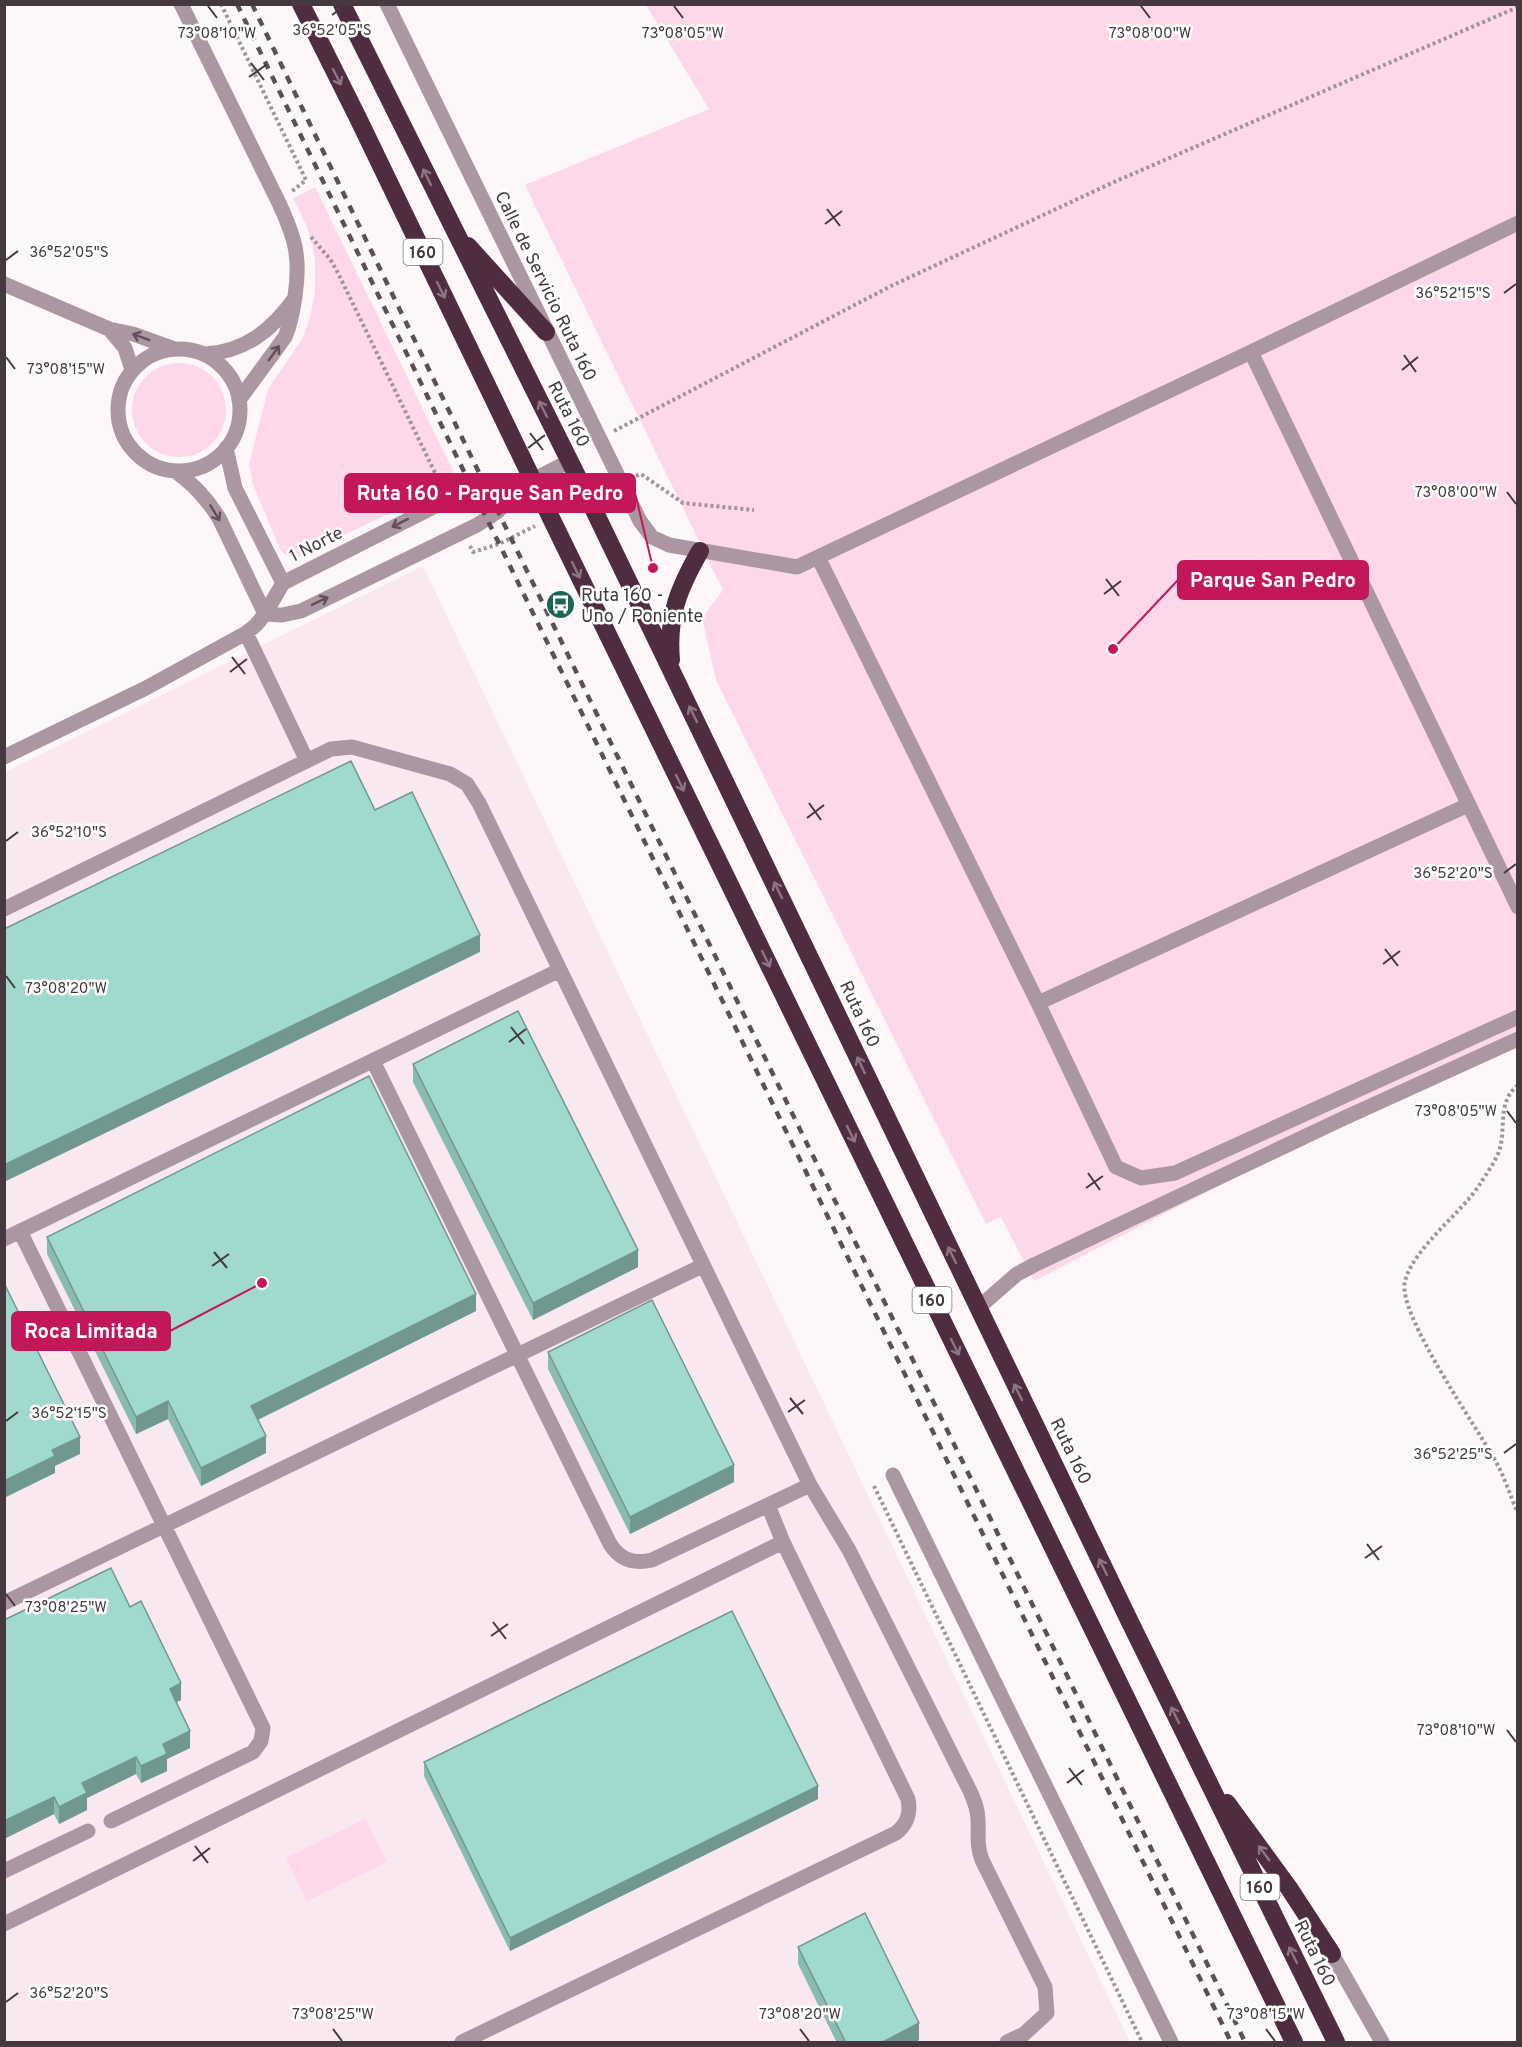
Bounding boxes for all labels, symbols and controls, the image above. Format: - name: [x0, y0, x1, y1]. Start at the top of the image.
- text: 36°52'05"S: [292, 22, 372, 41]
- text: 73°08'10"W: [178, 25, 256, 44]
- text: 73°08'05"W: [642, 25, 724, 44]
- text: 73°08'00"W: [1109, 25, 1191, 44]
- one-way arrow: [332, 67, 344, 85]
- one-way arrow: [421, 168, 432, 186]
- street label: Calle de Servicio Ruta 160: [489, 188, 601, 386]
- road number: 160: [404, 239, 442, 265]
- text: 36°52'05"S: [29, 244, 109, 263]
- one-way arrow: [436, 280, 448, 298]
- text: 36°52'15"S: [1415, 285, 1491, 304]
- one-way arrow: [132, 331, 151, 342]
- one-way arrow: [267, 345, 280, 361]
- text: 73°08'15"W: [27, 361, 105, 380]
- street label: Ruta 160: [541, 378, 594, 452]
- one-way arrow: [537, 400, 549, 418]
- callout: Ruta 160 - Parque San Pedro: [345, 474, 635, 512]
- text: Ruta 160 - Parque San Pedro: [357, 482, 623, 508]
- text: 73°08'00"W: [1415, 484, 1497, 503]
- one-way arrow: [210, 504, 222, 521]
- one-way arrow: [392, 518, 410, 529]
- street label: 1 Norte: [286, 522, 347, 569]
- one-way arrow: [571, 561, 583, 579]
- callout: Parque San Pedro: [1178, 561, 1368, 599]
- text: Parque San Pedro: [1190, 569, 1356, 595]
- place label: Ruta 160 - Uno / Poniente: [581, 585, 703, 629]
- bus stop icon: Ruta 160 - Uno / Poniente: [544, 589, 576, 621]
- one-way arrow: [311, 595, 329, 607]
- one-way arrow: [687, 706, 699, 724]
- one-way arrow: [675, 774, 687, 792]
- text: 36°52'10"S: [31, 824, 107, 843]
- text: 36°52'20"S: [1413, 865, 1493, 884]
- one-way arrow: [771, 882, 783, 900]
- one-way arrow: [760, 949, 772, 967]
- street label: Ruta 160: [833, 978, 884, 1052]
- text: 73°08'20"W: [25, 980, 107, 999]
- one-way arrow: [855, 1057, 866, 1075]
- text: 73°08'05"W: [1415, 1103, 1497, 1122]
- one-way arrow: [846, 1124, 857, 1142]
- one-way arrow: [946, 1246, 958, 1264]
- road number: 160: [912, 1287, 952, 1313]
- callout: Roca Limitada: [12, 1312, 170, 1350]
- text: Roca Limitada: [24, 1320, 158, 1346]
- one-way arrow: [949, 1337, 961, 1355]
- one-way arrow: [1012, 1383, 1024, 1401]
- text: 36°52'15"S: [31, 1405, 107, 1424]
- street label: Ruta 160: [1044, 1415, 1096, 1489]
- text: 36°52'25"S: [1413, 1446, 1493, 1465]
- one-way arrow: [1097, 1559, 1109, 1577]
- text: 73°08'25"W: [25, 1599, 107, 1618]
- one-way arrow: [1169, 1706, 1180, 1724]
- text: 73°08'10"W: [1417, 1722, 1495, 1741]
- one-way arrow: [1258, 1846, 1270, 1862]
- road number: 160: [1240, 1874, 1280, 1900]
- street label: Ruta 160: [1288, 1917, 1340, 1991]
- one-way arrow: [1287, 1947, 1298, 1965]
- text: 36°52'20"S: [29, 1985, 109, 2004]
- text: 73°08'25"W: [292, 2006, 374, 2025]
- text: 73°08'20"W: [759, 2006, 841, 2025]
- text: 73°08'15"W: [1227, 2006, 1305, 2025]

